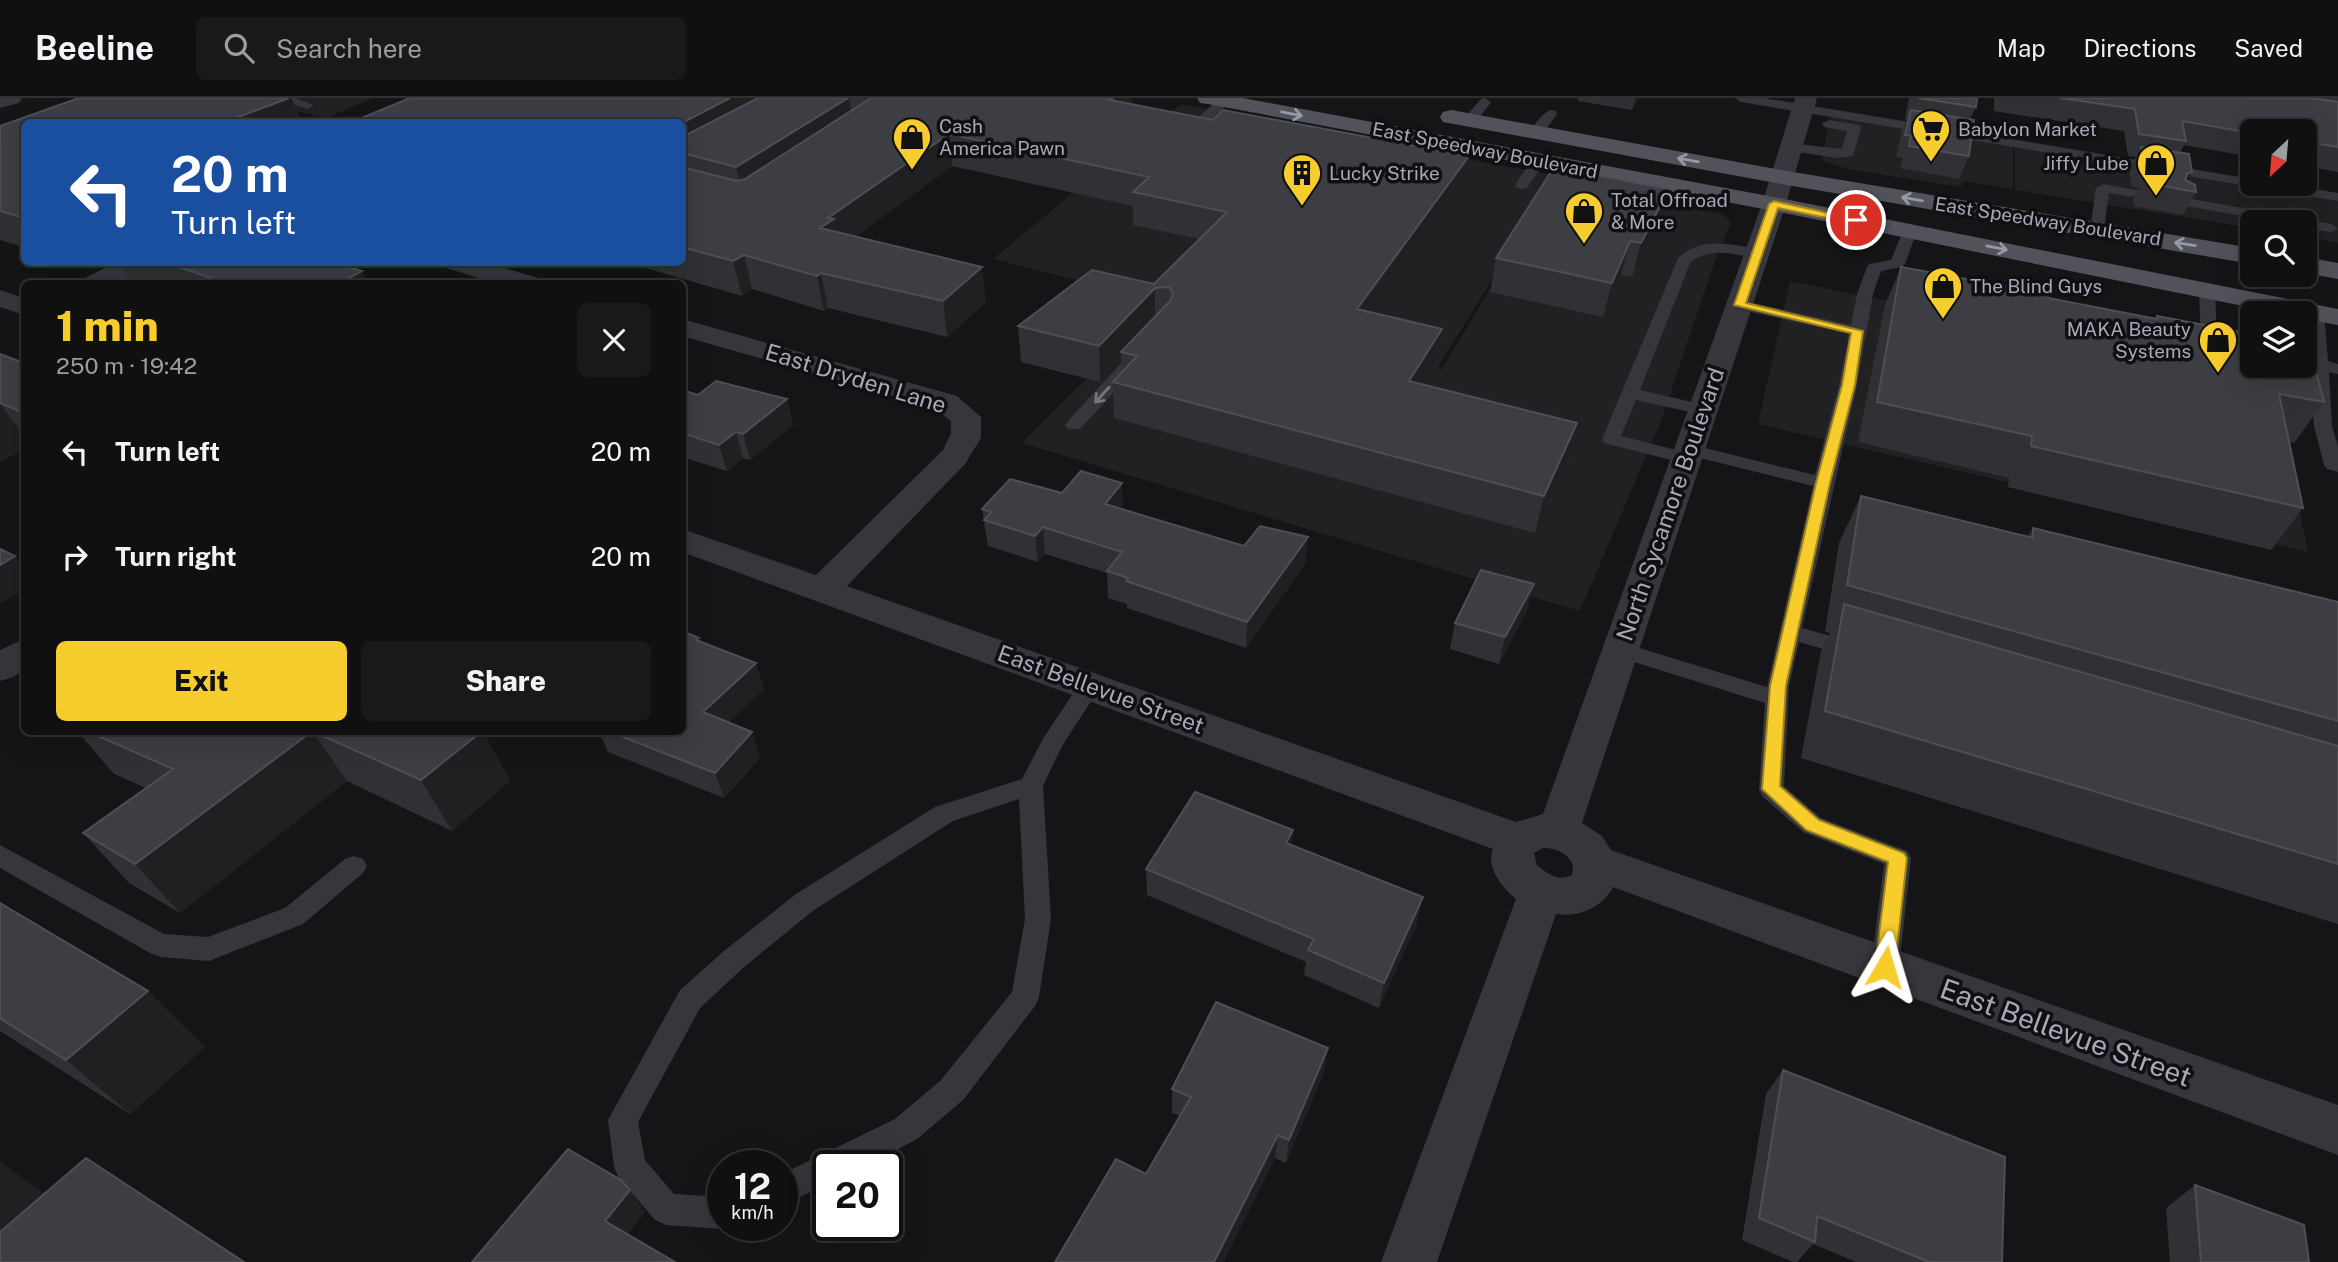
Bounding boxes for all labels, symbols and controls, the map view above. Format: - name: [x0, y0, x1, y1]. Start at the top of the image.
- search box: [196, 17, 686, 80]
- text: Beeline: [35, 29, 154, 67]
- icon: search: [220, 29, 258, 67]
- text: Search here: [276, 33, 422, 64]
- text: Map: [1997, 34, 2046, 62]
- text: Directions: [2084, 34, 2196, 62]
- text: Saved: [2234, 34, 2303, 62]
- one-way arrow: [1280, 108, 1303, 121]
- supermarket icon: Babylon Market: [1910, 108, 1952, 163]
- place label: Cash America Pawn: [939, 115, 1065, 159]
- shop icon: Cash America Pawn: [891, 116, 933, 171]
- street label: East Speedway Boulevard: [1371, 117, 1599, 183]
- place label: Babylon Market: [1958, 118, 2097, 140]
- north arrow: [2240, 119, 2317, 196]
- map controls: [2240, 119, 2317, 378]
- shop icon: Jiffy Lube: [2135, 142, 2177, 197]
- text: 20 m: [171, 145, 289, 203]
- icon: left: [56, 147, 147, 238]
- building icon: Lucky Strike: [1281, 152, 1323, 207]
- place label: Jiffy Lube: [2043, 152, 2129, 174]
- one-way arrow: [1677, 153, 1700, 166]
- place label: Lucky Strike: [1329, 162, 1440, 184]
- place label: Total Offroad & More: [1611, 189, 1728, 233]
- shop icon: Total Offroad & More: [1563, 190, 1605, 245]
- pin: [1826, 190, 1886, 250]
- one-way arrow: [1901, 192, 1924, 205]
- street label: East Speedway Boulevard: [1933, 192, 2163, 250]
- icon: arrive: [1837, 201, 1875, 239]
- text: Turn left: [171, 204, 296, 241]
- button: search: [2240, 210, 2317, 287]
- one-way arrow: [2174, 237, 2197, 250]
- one-way arrow: [1985, 242, 2008, 255]
- shop icon: The Blind Guys: [1922, 265, 1964, 320]
- place label: The Blind Guys: [1970, 275, 2102, 297]
- text: 1 min: [56, 301, 159, 350]
- button: layers: [2240, 301, 2317, 378]
- button: close: [577, 303, 651, 377]
- place label: MAKA Beauty Systems: [2067, 318, 2191, 362]
- shop icon: MAKA Beauty Systems: [2197, 319, 2239, 374]
- street label: East Dryden Lane: [762, 338, 950, 418]
- text: 250 m · 19:42: [56, 352, 197, 379]
- street label: North Sycamore Boulevard: [1610, 364, 1730, 644]
- one-way arrow: [1093, 386, 1110, 403]
- icon: left: [56, 433, 94, 471]
- text: Turn left: [115, 436, 220, 467]
- text: 20 m: [591, 436, 651, 467]
- icon: right: [56, 538, 94, 576]
- text: Turn right: [115, 541, 237, 572]
- text: 20 m: [591, 541, 651, 572]
- street label: East Bellevue Street: [994, 639, 1208, 739]
- button: Exit: [56, 641, 347, 721]
- button: Share: [361, 641, 651, 721]
- position arrow: [1848, 930, 1922, 1004]
- street label: East Bellevue Street: [1936, 971, 2196, 1093]
- speed limit sign: 20: [812, 1150, 903, 1241]
- text: 12: [734, 1166, 771, 1207]
- text: km/h: [731, 1202, 774, 1223]

